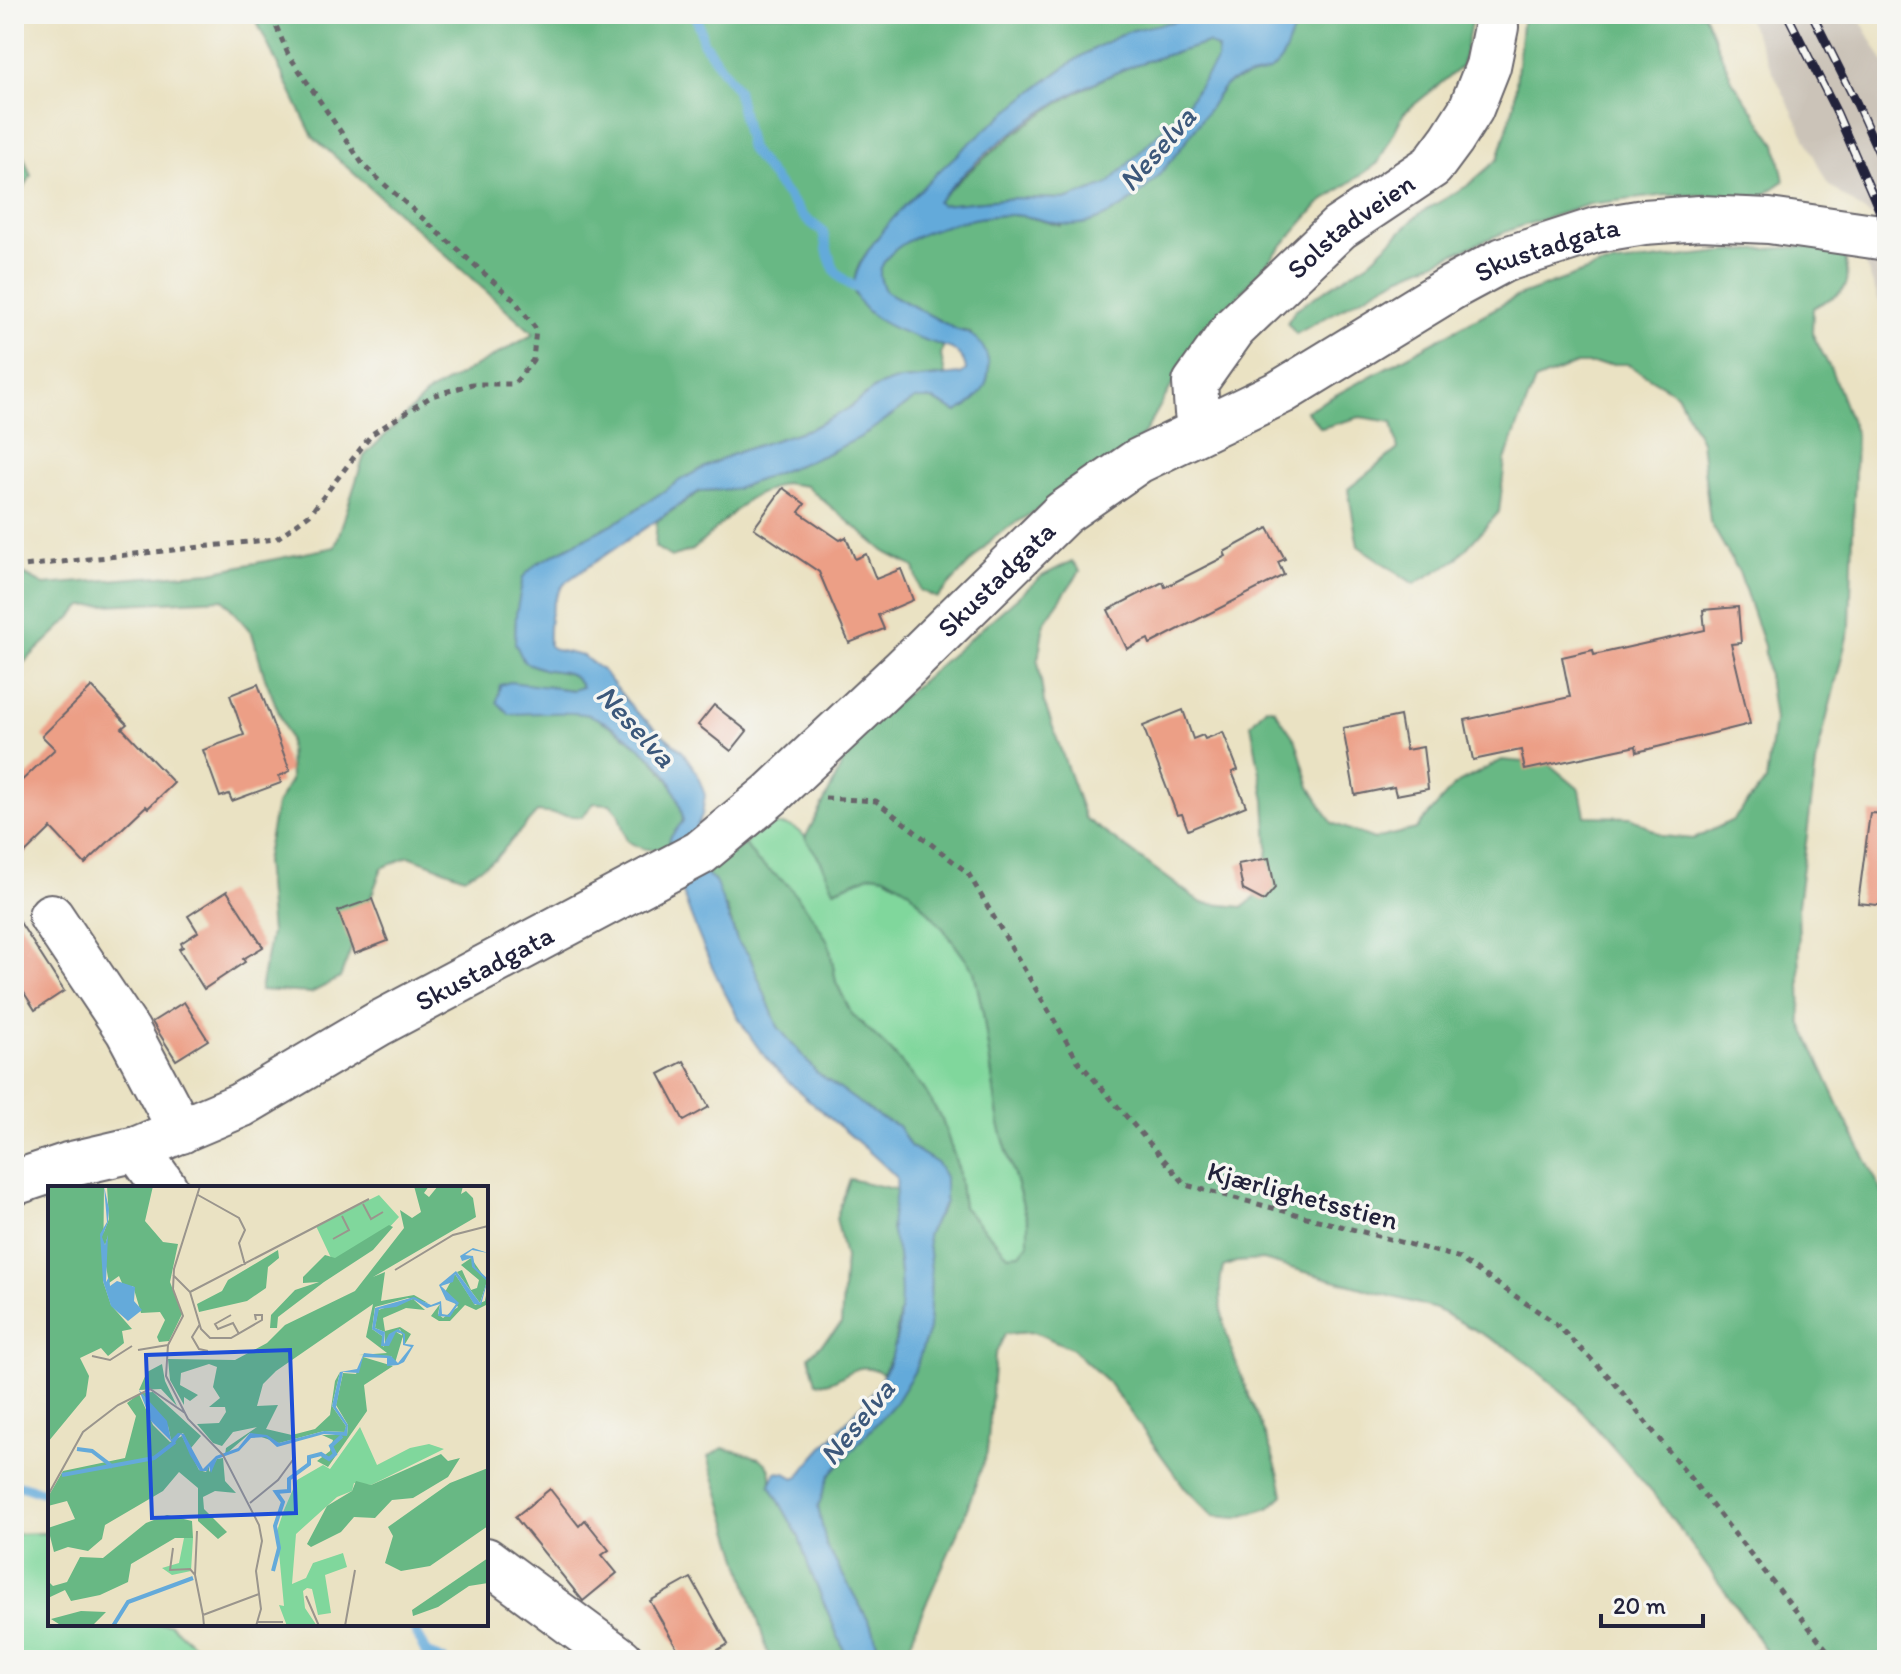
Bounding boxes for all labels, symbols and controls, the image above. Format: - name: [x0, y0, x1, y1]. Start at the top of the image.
- water label: Neselva: [1110, 98, 1204, 199]
- street label: Solstadveien: [1279, 165, 1421, 286]
- street label: Skustadgata: [1468, 209, 1623, 289]
- street label: Skustadgata: [930, 513, 1062, 644]
- water label: Neselva: [589, 676, 684, 775]
- street label: Skustadgata: [409, 917, 560, 1018]
- street label: Kjærlighetsstien: [1204, 1153, 1402, 1237]
- inset map: [48, 1186, 488, 1626]
- water label: Neselva: [811, 1371, 903, 1472]
- scale bar: [1601, 1578, 1703, 1628]
- text: 20 m: [1613, 1591, 1666, 1620]

